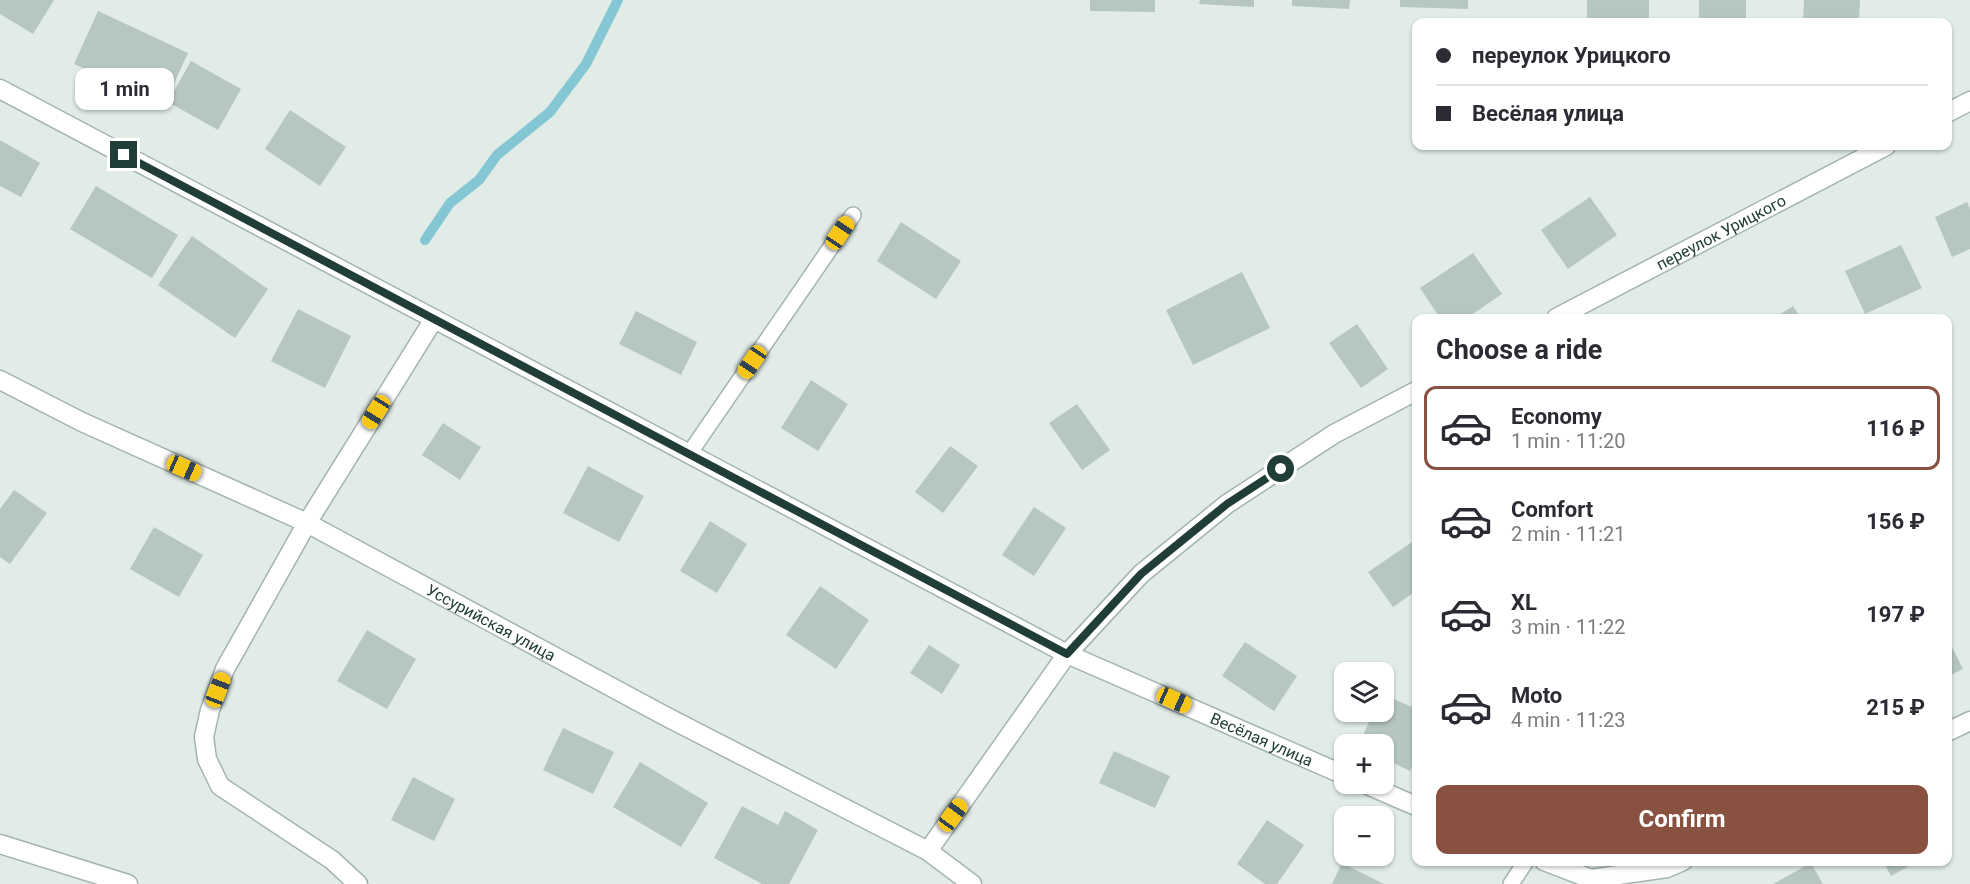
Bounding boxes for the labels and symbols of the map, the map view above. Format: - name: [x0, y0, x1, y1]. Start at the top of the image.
- callout: 1 min: [74, 68, 174, 110]
- route end: [110, 141, 137, 168]
- street label: переулок Урицкого: [1653, 191, 1789, 274]
- car: [822, 213, 858, 253]
- car: [734, 342, 770, 382]
- car: [359, 392, 393, 432]
- car: [164, 452, 204, 484]
- route start: [1267, 455, 1294, 482]
- street label: Уссурийская улица: [423, 580, 559, 665]
- car: [203, 670, 233, 710]
- car: [1154, 684, 1194, 716]
- street label: Весёлая улица: [1207, 709, 1316, 770]
- car: [935, 795, 971, 835]

